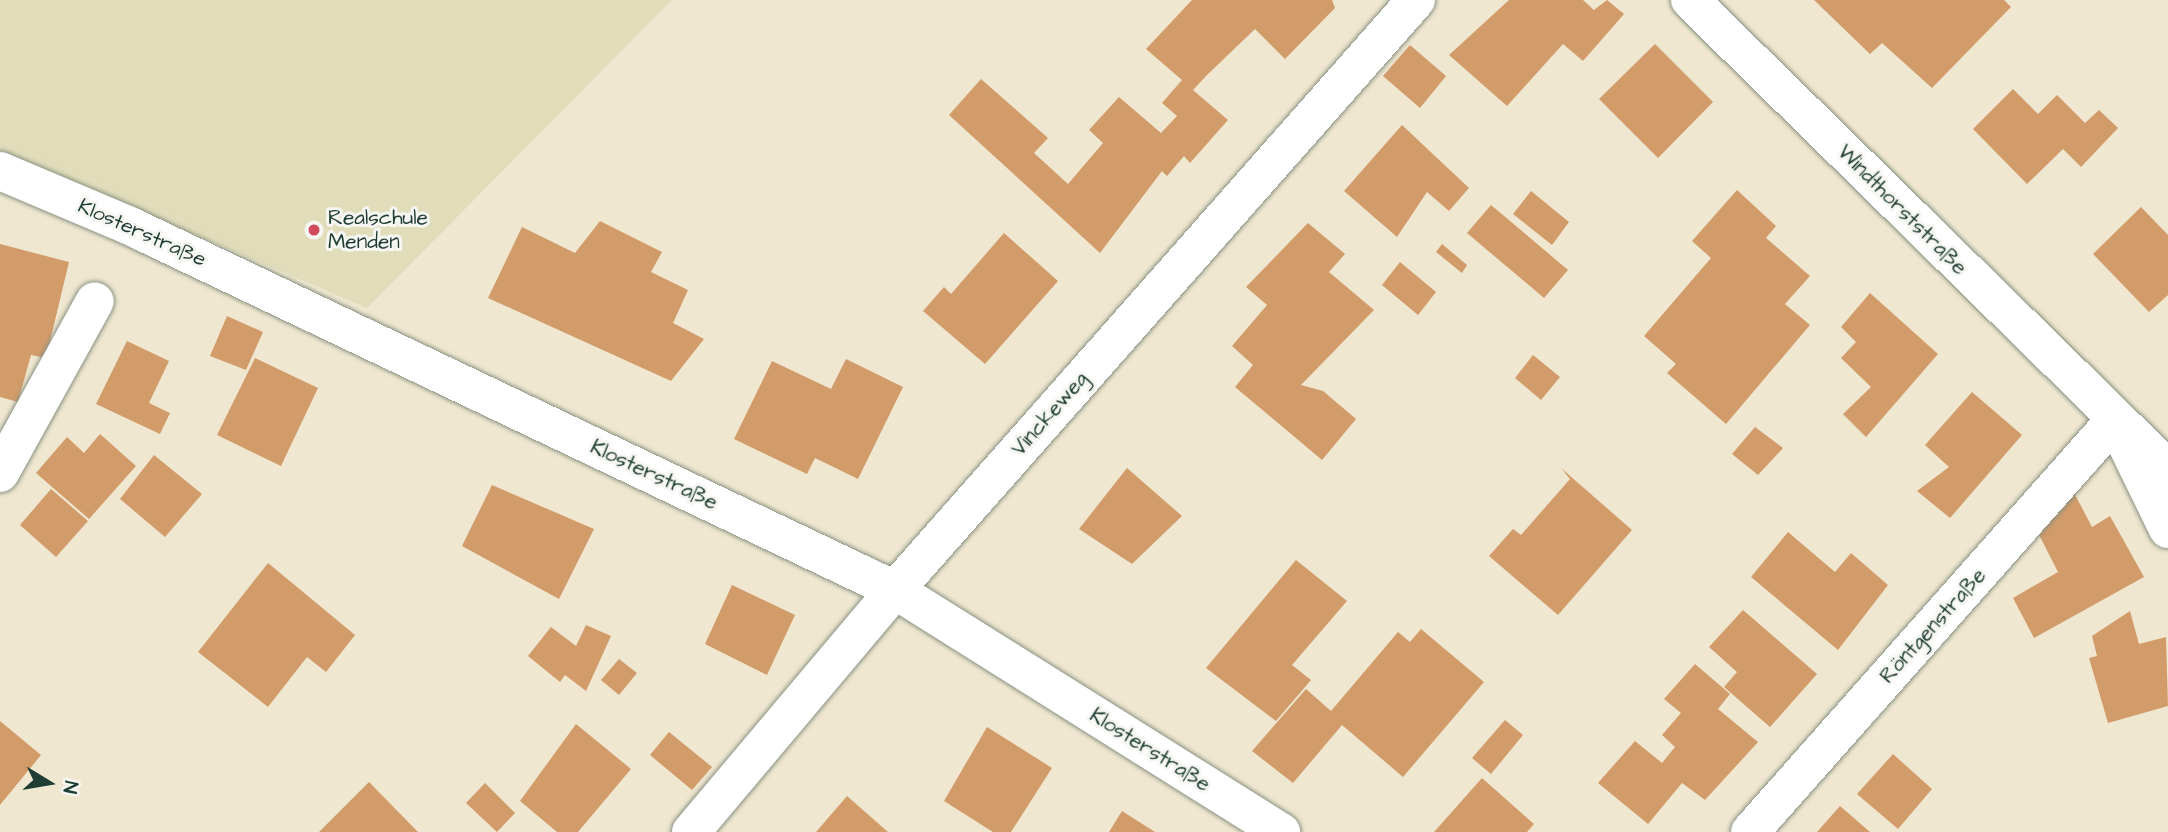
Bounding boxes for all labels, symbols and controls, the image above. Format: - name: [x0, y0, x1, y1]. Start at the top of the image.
- street label: Windthorststraße: [1832, 140, 1972, 280]
- street label: Klosterstraße: [74, 194, 210, 272]
- place label: Realschule Menden: [328, 205, 428, 255]
- marker: Realschule Menden: [306, 222, 322, 238]
- street label: Vinckeweg: [1007, 367, 1093, 461]
- street label: Klosterstraße: [586, 435, 722, 515]
- street label: Röntgenstraße: [1875, 563, 1991, 689]
- street label: Klosterstraße: [1085, 703, 1215, 797]
- north arrow: [14, 748, 84, 818]
- text: N: [56, 779, 84, 796]

